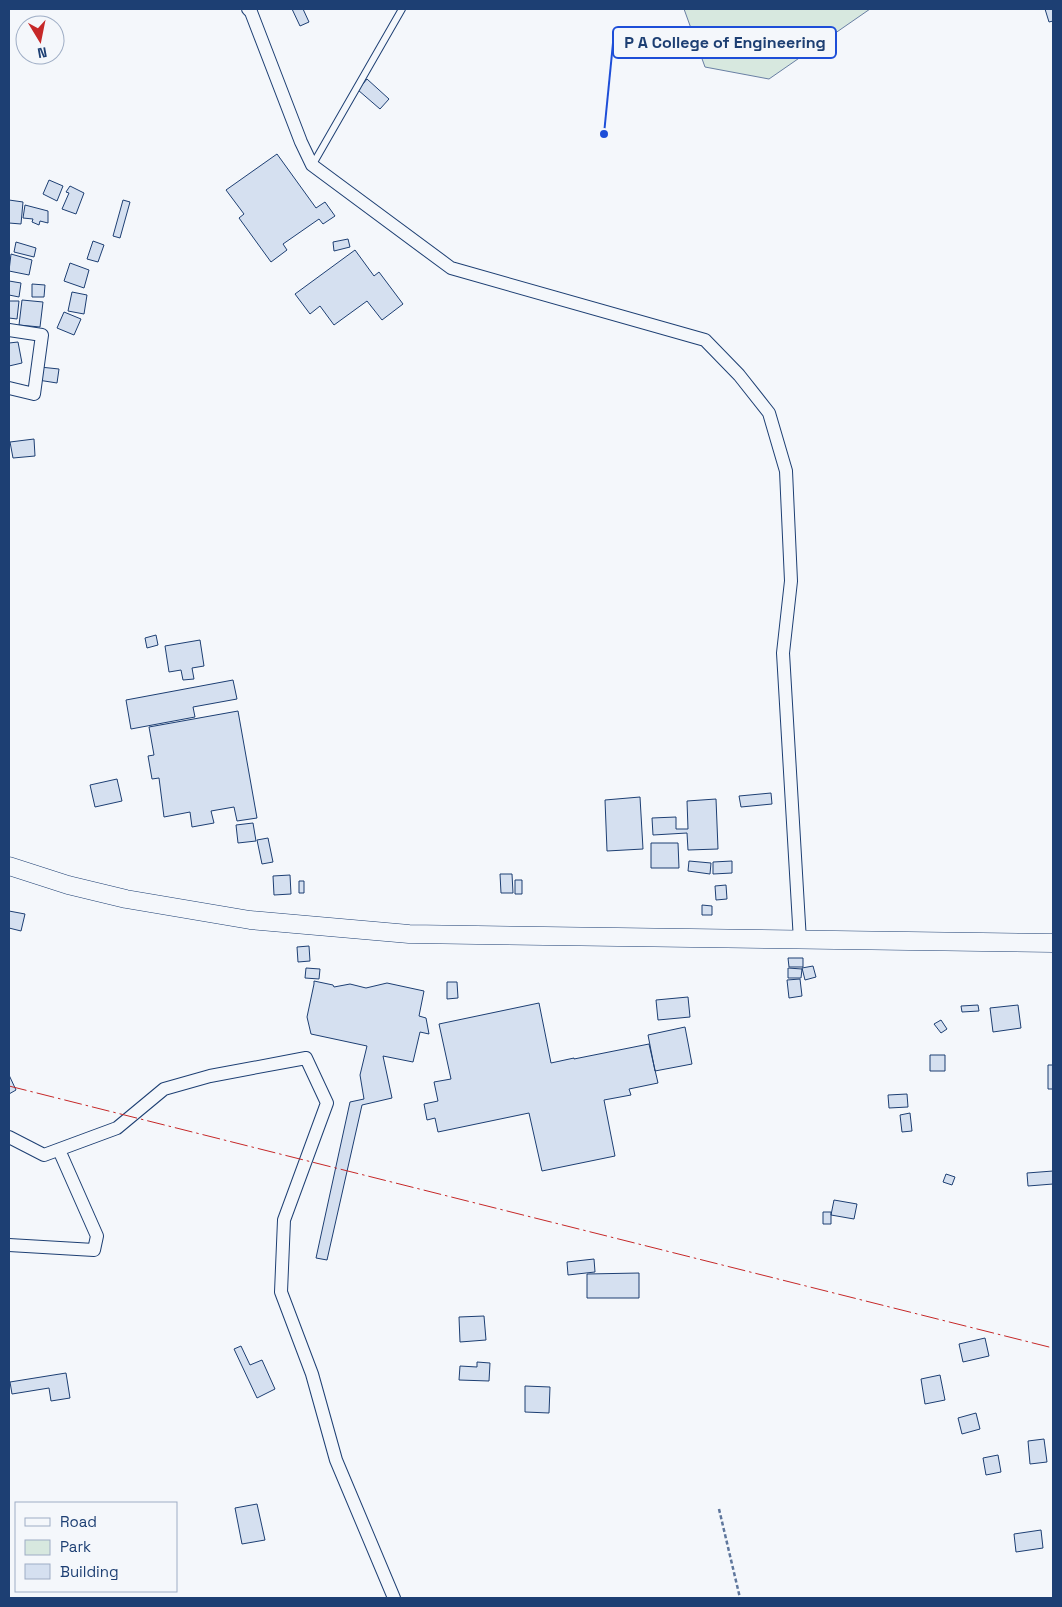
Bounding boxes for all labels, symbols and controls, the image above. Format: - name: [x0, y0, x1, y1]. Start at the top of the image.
- north arrow: [15, 15, 65, 65]
- callout: P A College of Engineering: [613, 27, 836, 58]
- text: P A College of Engineering: [624, 32, 826, 53]
- text: N: [36, 43, 48, 62]
- legend: [15, 1502, 178, 1592]
- text: Road: [60, 1512, 97, 1531]
- text: Park: [60, 1537, 91, 1556]
- text: Building: [60, 1562, 119, 1581]

